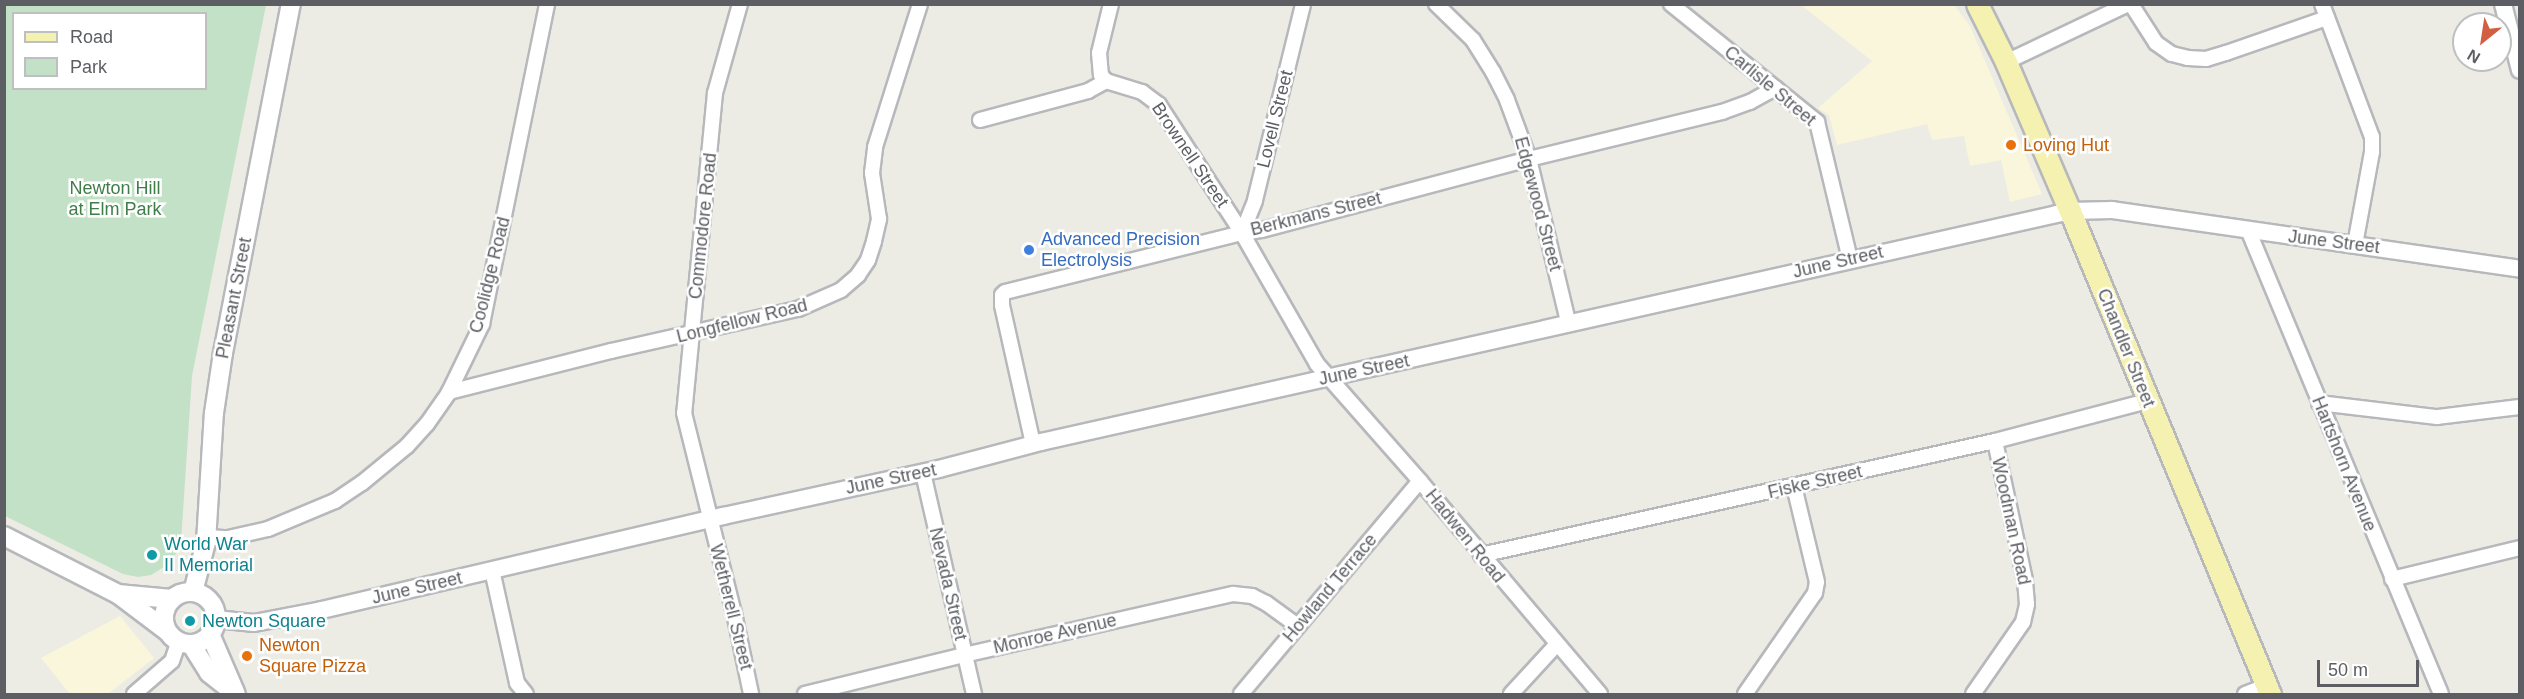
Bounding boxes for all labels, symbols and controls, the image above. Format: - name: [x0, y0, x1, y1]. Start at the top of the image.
- legend: [12, 12, 207, 90]
- north arrow: [2452, 12, 2512, 72]
- text: Road: [70, 27, 113, 47]
- street label: Carlisle Street: [1720, 41, 1820, 131]
- text: N: [2464, 46, 2483, 67]
- text: Park: [70, 57, 107, 77]
- street label: Lovell Street: [1252, 68, 1298, 170]
- street label: Brownell Street: [1147, 98, 1233, 212]
- place label: Loving Hut: [2023, 134, 2109, 156]
- street label: Edgewood Street: [1510, 135, 1566, 273]
- marker: Loving Hut: [2004, 138, 2018, 152]
- street label: Commodore Road: [685, 152, 721, 300]
- park label: Newton Hill at Elm Park: [68, 178, 162, 220]
- street label: Berkmans Street: [1248, 187, 1384, 241]
- street label: Coolidge Road: [465, 215, 515, 335]
- street label: June Street: [2287, 226, 2381, 258]
- place label: Advanced Precision Electrolysis: [1041, 229, 1200, 272]
- street label: Pleasant Street: [212, 236, 256, 360]
- street label: June Street: [1791, 241, 1885, 283]
- marker: Advanced Precision Electrolysis: [1022, 243, 1036, 257]
- street label: Chandler Street: [2092, 286, 2160, 410]
- street label: Longfellow Road: [674, 294, 810, 348]
- street label: June Street: [1317, 350, 1411, 390]
- street label: Hartshorn Avenue: [2307, 393, 2381, 535]
- street label: Woodman Road: [1987, 455, 2035, 587]
- street label: June Street: [844, 459, 938, 499]
- street label: Fiske Street: [1766, 461, 1864, 503]
- street label: Hadwen Road: [1421, 485, 1509, 587]
- street label: Nevada Street: [925, 526, 971, 642]
- street label: Howland Terrace: [1278, 529, 1382, 647]
- place label: World War II Memorial: [164, 534, 253, 576]
- street label: Wetherell Street: [705, 542, 757, 672]
- marker: World War II Memorial: [145, 548, 159, 562]
- street label: June Street: [370, 567, 464, 609]
- street label: Monroe Avenue: [991, 609, 1119, 659]
- place label: Newton Square: [202, 610, 326, 632]
- marker: Newton Square: [183, 614, 197, 628]
- place label: Newton Square Pizza: [259, 635, 366, 678]
- scale bar: [2320, 648, 2422, 686]
- marker: Newton Square Pizza: [240, 649, 254, 663]
- text: 50 m: [2328, 660, 2368, 680]

